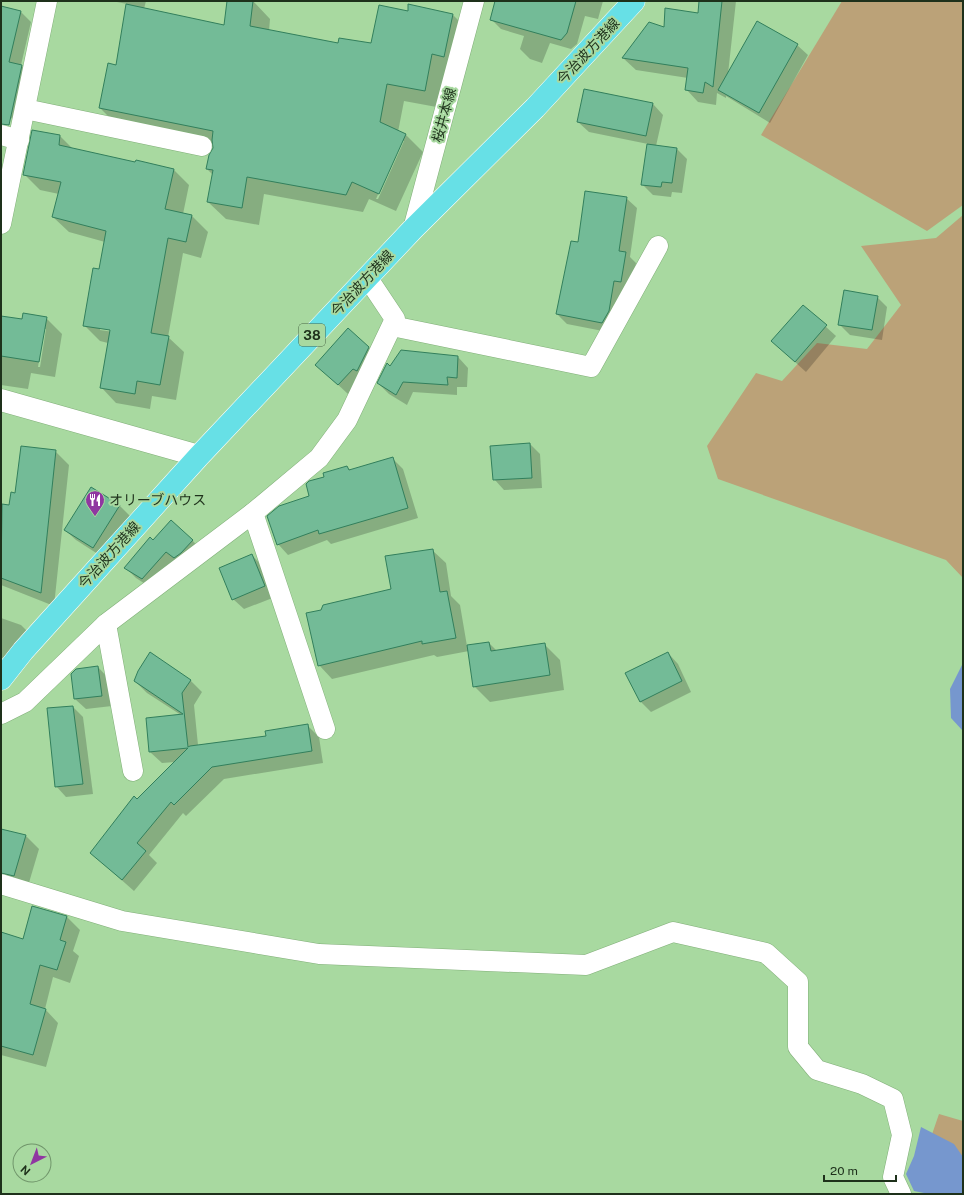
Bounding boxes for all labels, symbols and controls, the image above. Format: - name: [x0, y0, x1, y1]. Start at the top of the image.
- street label: 今治波方港線: [554, 15, 622, 87]
- street label: 桜井本線: [429, 86, 459, 144]
- street label: 今治波方港線: [328, 247, 396, 319]
- road number: 38: [299, 324, 325, 346]
- restaurant icon: オリーブハウス: [84, 489, 106, 517]
- place label: オリーブハウス: [109, 492, 206, 508]
- street label: 今治波方港線: [75, 518, 143, 592]
- north arrow: [12, 1143, 52, 1183]
- scale bar: [824, 1157, 896, 1183]
- text: N: [18, 1163, 33, 1178]
- text: 20 m: [830, 1164, 858, 1178]

